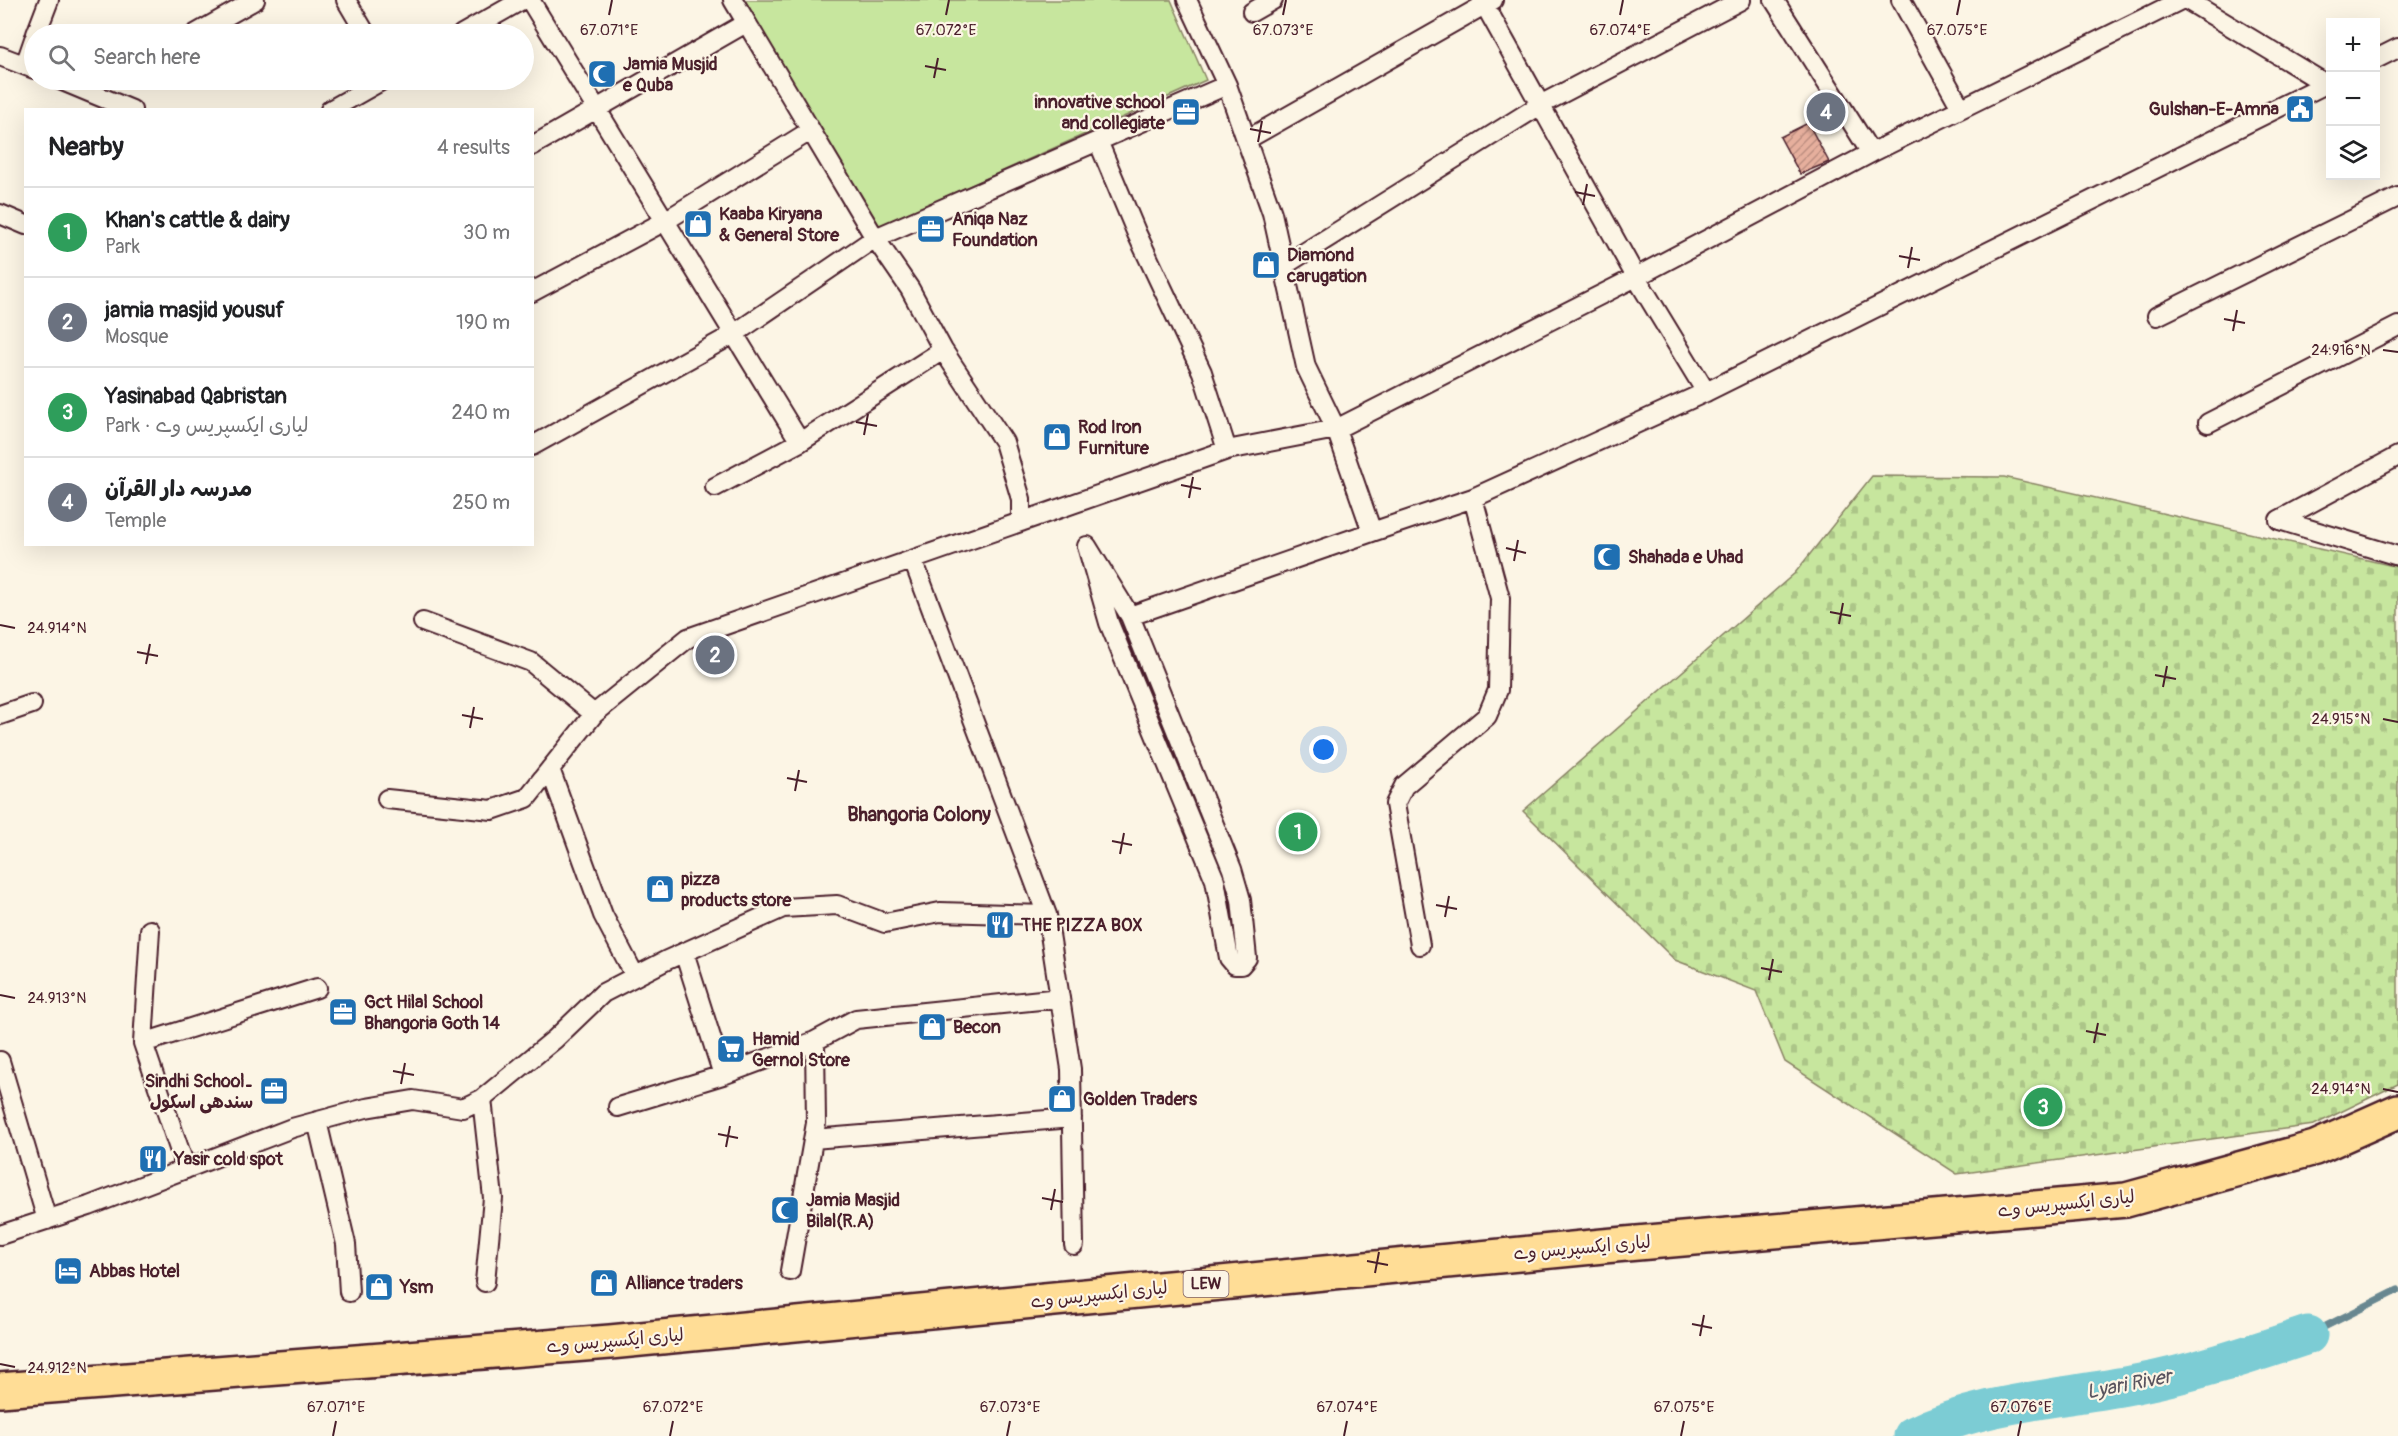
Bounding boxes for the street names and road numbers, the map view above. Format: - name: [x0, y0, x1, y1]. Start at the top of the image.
- street label: لیاری ایکسپریس وے: [1996, 1185, 2136, 1223]
- street label: لیاری ایکسپریس وے: [1512, 1231, 1652, 1265]
- road number: LEW: [1184, 1271, 1228, 1297]
- street label: لیاری ایکسپریس وے: [1029, 1276, 1169, 1314]
- street label: لیاری ایکسپریس وے: [545, 1324, 685, 1358]

